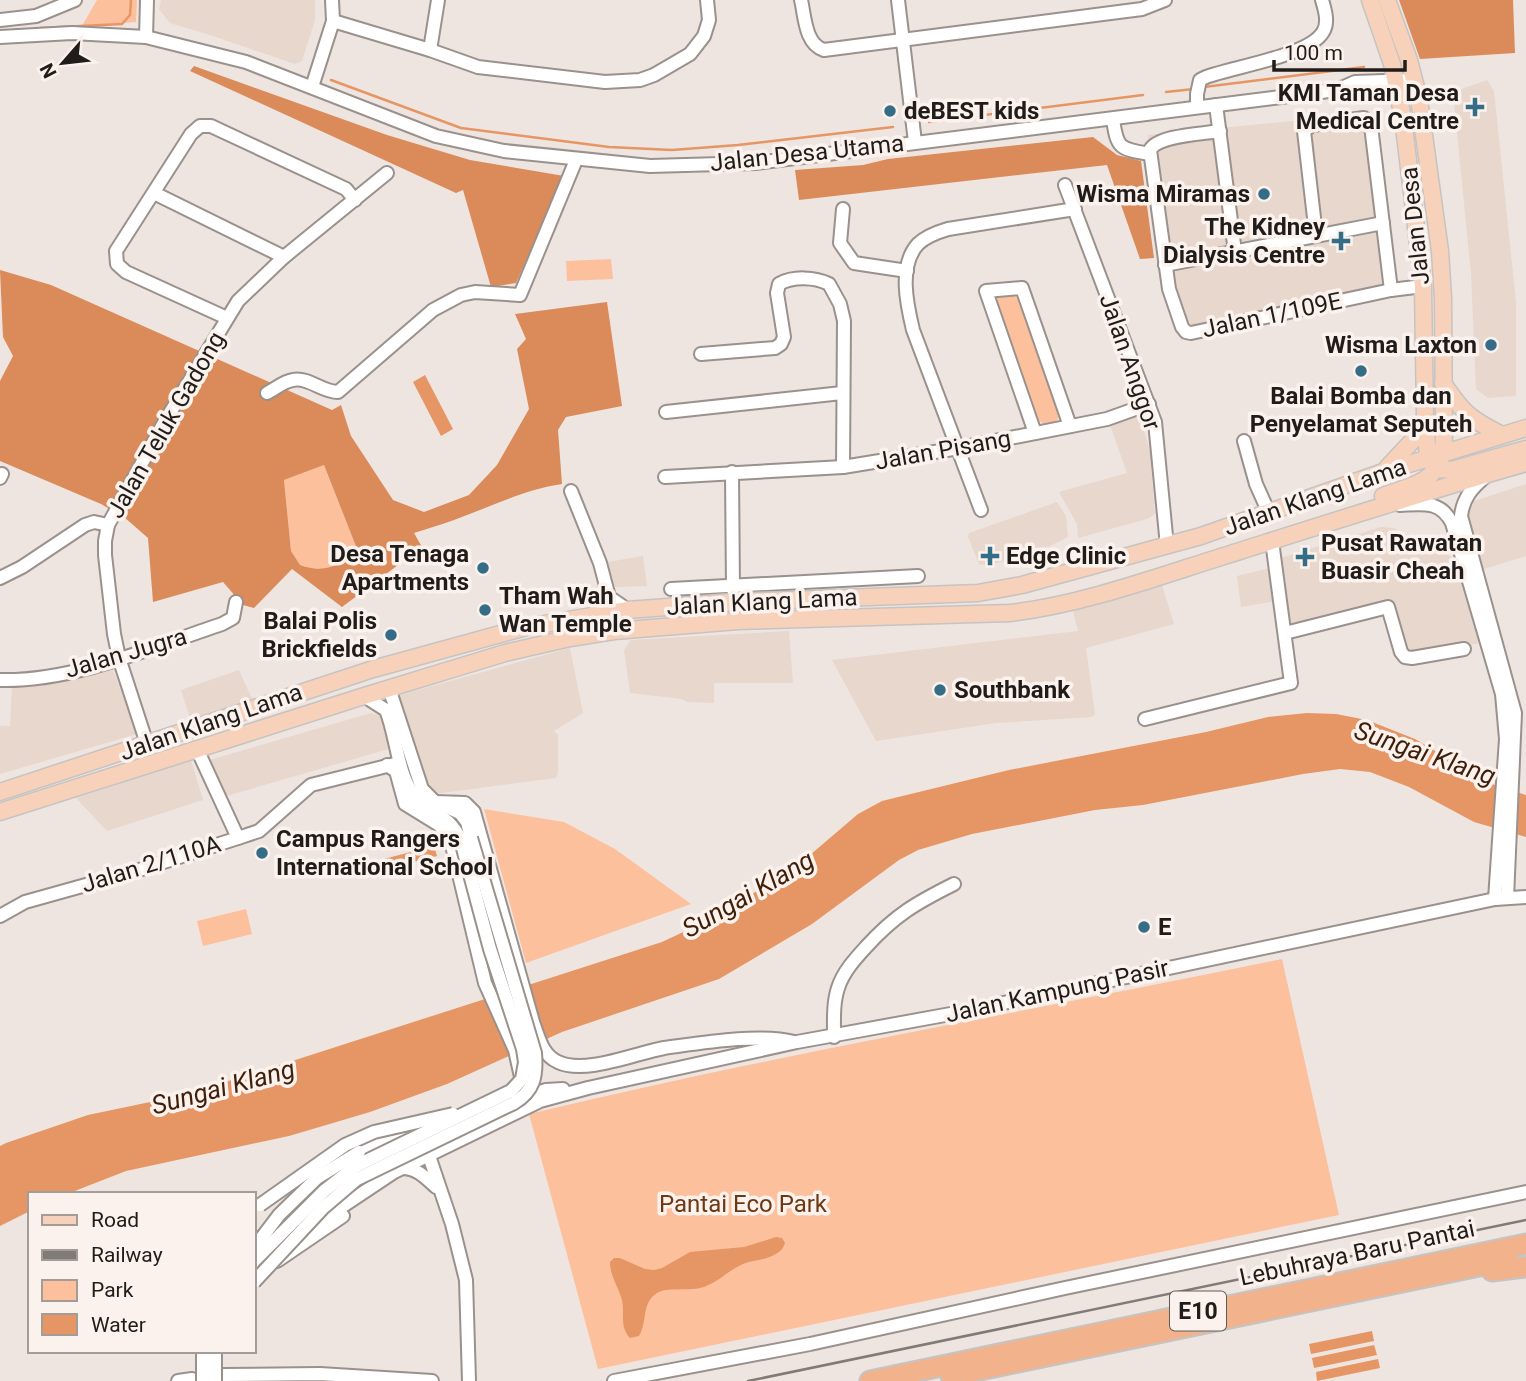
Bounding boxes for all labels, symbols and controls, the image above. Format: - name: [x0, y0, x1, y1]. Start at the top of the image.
- north arrow: [28, 28, 98, 98]
- scale bar: [1274, 28, 1405, 72]
- text: 100 m: [1284, 41, 1343, 65]
- text: N: [35, 59, 62, 82]
- place label: KMI Taman Desa Medical Centre: [1278, 79, 1459, 135]
- place label: deBEST kids: [904, 97, 1039, 125]
- marker: KMI Taman Desa Medical Centre: [1465, 97, 1485, 117]
- marker: deBEST kids: [882, 103, 898, 119]
- street label: Jalan Desa Utama: [709, 129, 905, 177]
- street label: Jalan Desa: [1395, 166, 1435, 286]
- place label: Wisma Miramas: [1076, 180, 1250, 208]
- marker: Wisma Miramas: [1256, 186, 1272, 202]
- place label: The Kidney Dialysis Centre: [1163, 213, 1326, 269]
- marker: The Kidney Dialysis Centre: [1331, 231, 1351, 251]
- street label: Jalan 1/109E: [1200, 287, 1344, 343]
- street label: Jalan Anggor: [1094, 290, 1166, 434]
- street label: Jalan Teluk Gadong: [101, 327, 231, 523]
- place label: Wisma Laxton: [1325, 331, 1477, 359]
- marker: Wisma Laxton: [1483, 337, 1499, 353]
- marker: Balai Bomba dan Penyelamat Seputeh: [1353, 363, 1369, 379]
- place label: Balai Bomba dan Penyelamat Seputeh: [1250, 382, 1472, 438]
- street label: Jalan Pisang: [873, 424, 1013, 476]
- street label: Jalan Klang Lama: [1220, 453, 1410, 541]
- place label: Pusat Rawatan Buasir Cheah: [1321, 529, 1482, 585]
- place label: Desa Tenaga Apartments: [330, 540, 469, 596]
- place label: Edge Clinic: [1006, 542, 1126, 570]
- marker: Edge Clinic: [980, 546, 1000, 566]
- marker: Pusat Rawatan Buasir Cheah: [1295, 547, 1315, 567]
- marker: Desa Tenaga Apartments: [475, 560, 491, 576]
- place label: Tham Wah Wan Temple: [499, 582, 632, 638]
- street label: Jalan Klang Lama: [666, 583, 858, 621]
- marker: Tham Wah Wan Temple: [477, 602, 493, 618]
- place label: Balai Polis Brickfields: [261, 607, 377, 663]
- street label: Jalan Jugra: [62, 622, 190, 684]
- marker: Balai Polis Brickfields: [383, 627, 399, 643]
- place label: Southbank: [954, 676, 1071, 704]
- street label: Jalan Klang Lama: [116, 678, 306, 766]
- marker: Southbank: [932, 682, 948, 698]
- water label: Sungai Klang: [1351, 715, 1499, 791]
- place label: Campus Rangers International School: [276, 825, 493, 881]
- street label: Jalan 2/110A: [78, 829, 224, 898]
- water label: Sungai Klang: [677, 844, 819, 944]
- marker: Campus Rangers International School: [254, 845, 270, 861]
- place label: E: [1158, 913, 1172, 941]
- marker: E: [1136, 919, 1152, 935]
- street label: Jalan Kampung Pasir: [943, 954, 1171, 1028]
- water label: Sungai Klang: [148, 1053, 298, 1121]
- park label: Pantai Eco Park: [659, 1190, 828, 1218]
- legend: [28, 1192, 256, 1353]
- text: Road: [91, 1208, 139, 1232]
- street label: Lebuhraya Baru Pantai: [1237, 1214, 1477, 1292]
- text: Railway: [91, 1243, 163, 1267]
- text: Park: [91, 1278, 134, 1302]
- road number: E10: [1170, 1292, 1226, 1330]
- text: Water: [91, 1313, 146, 1337]

